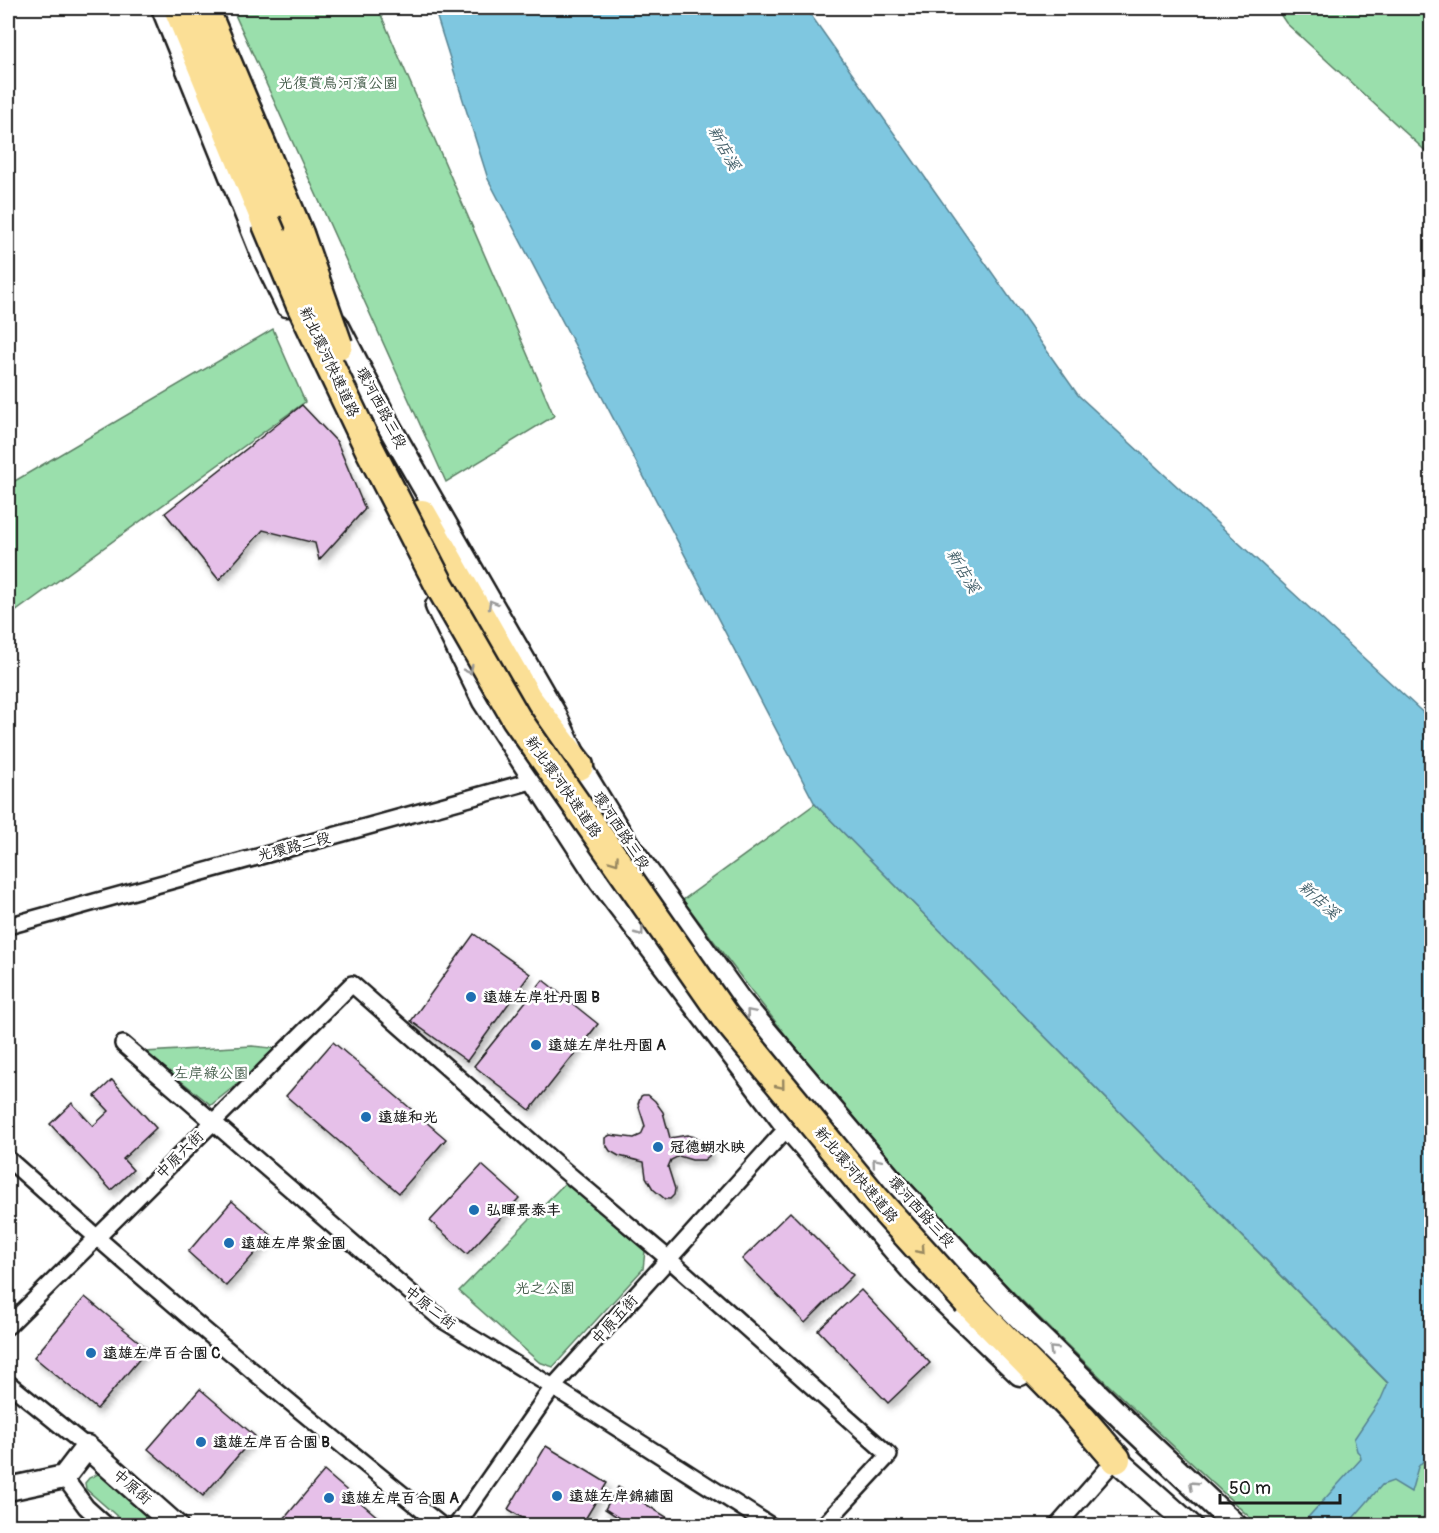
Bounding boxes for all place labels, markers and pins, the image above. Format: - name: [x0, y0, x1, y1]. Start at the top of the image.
- place label: 遠雄左岸牡丹園 B: [483, 988, 600, 1007]
- marker: 遠雄左岸牡丹園 B: [464, 990, 478, 1004]
- place label: 遠雄左岸牡丹園 A: [548, 1036, 666, 1055]
- marker: 遠雄左岸牡丹園 A: [529, 1038, 543, 1052]
- place label: 遠雄和光: [378, 1108, 438, 1127]
- marker: 遠雄和光: [359, 1110, 373, 1124]
- place label: 冠德蝴水映: [670, 1138, 746, 1157]
- marker: 冠德蝴水映: [651, 1140, 665, 1154]
- place label: 弘暉景泰丰: [486, 1201, 561, 1220]
- marker: 弘暉景泰丰: [467, 1203, 481, 1217]
- place label: 遠雄左岸紫金園: [241, 1234, 346, 1253]
- marker: 遠雄左岸紫金園: [222, 1236, 236, 1250]
- place label: 遠雄左岸百合園 C: [103, 1344, 221, 1363]
- marker: 遠雄左岸百合園 C: [84, 1346, 98, 1360]
- place label: 遠雄左岸百合園 B: [213, 1433, 330, 1452]
- marker: 遠雄左岸百合園 B: [194, 1435, 208, 1449]
- place label: 遠雄左岸錦繡園: [569, 1487, 674, 1506]
- place label: 遠雄左岸百合園 A: [341, 1489, 459, 1508]
- marker: 遠雄左岸錦繡園: [550, 1489, 564, 1503]
- marker: 遠雄左岸百合園 A: [322, 1491, 336, 1505]

